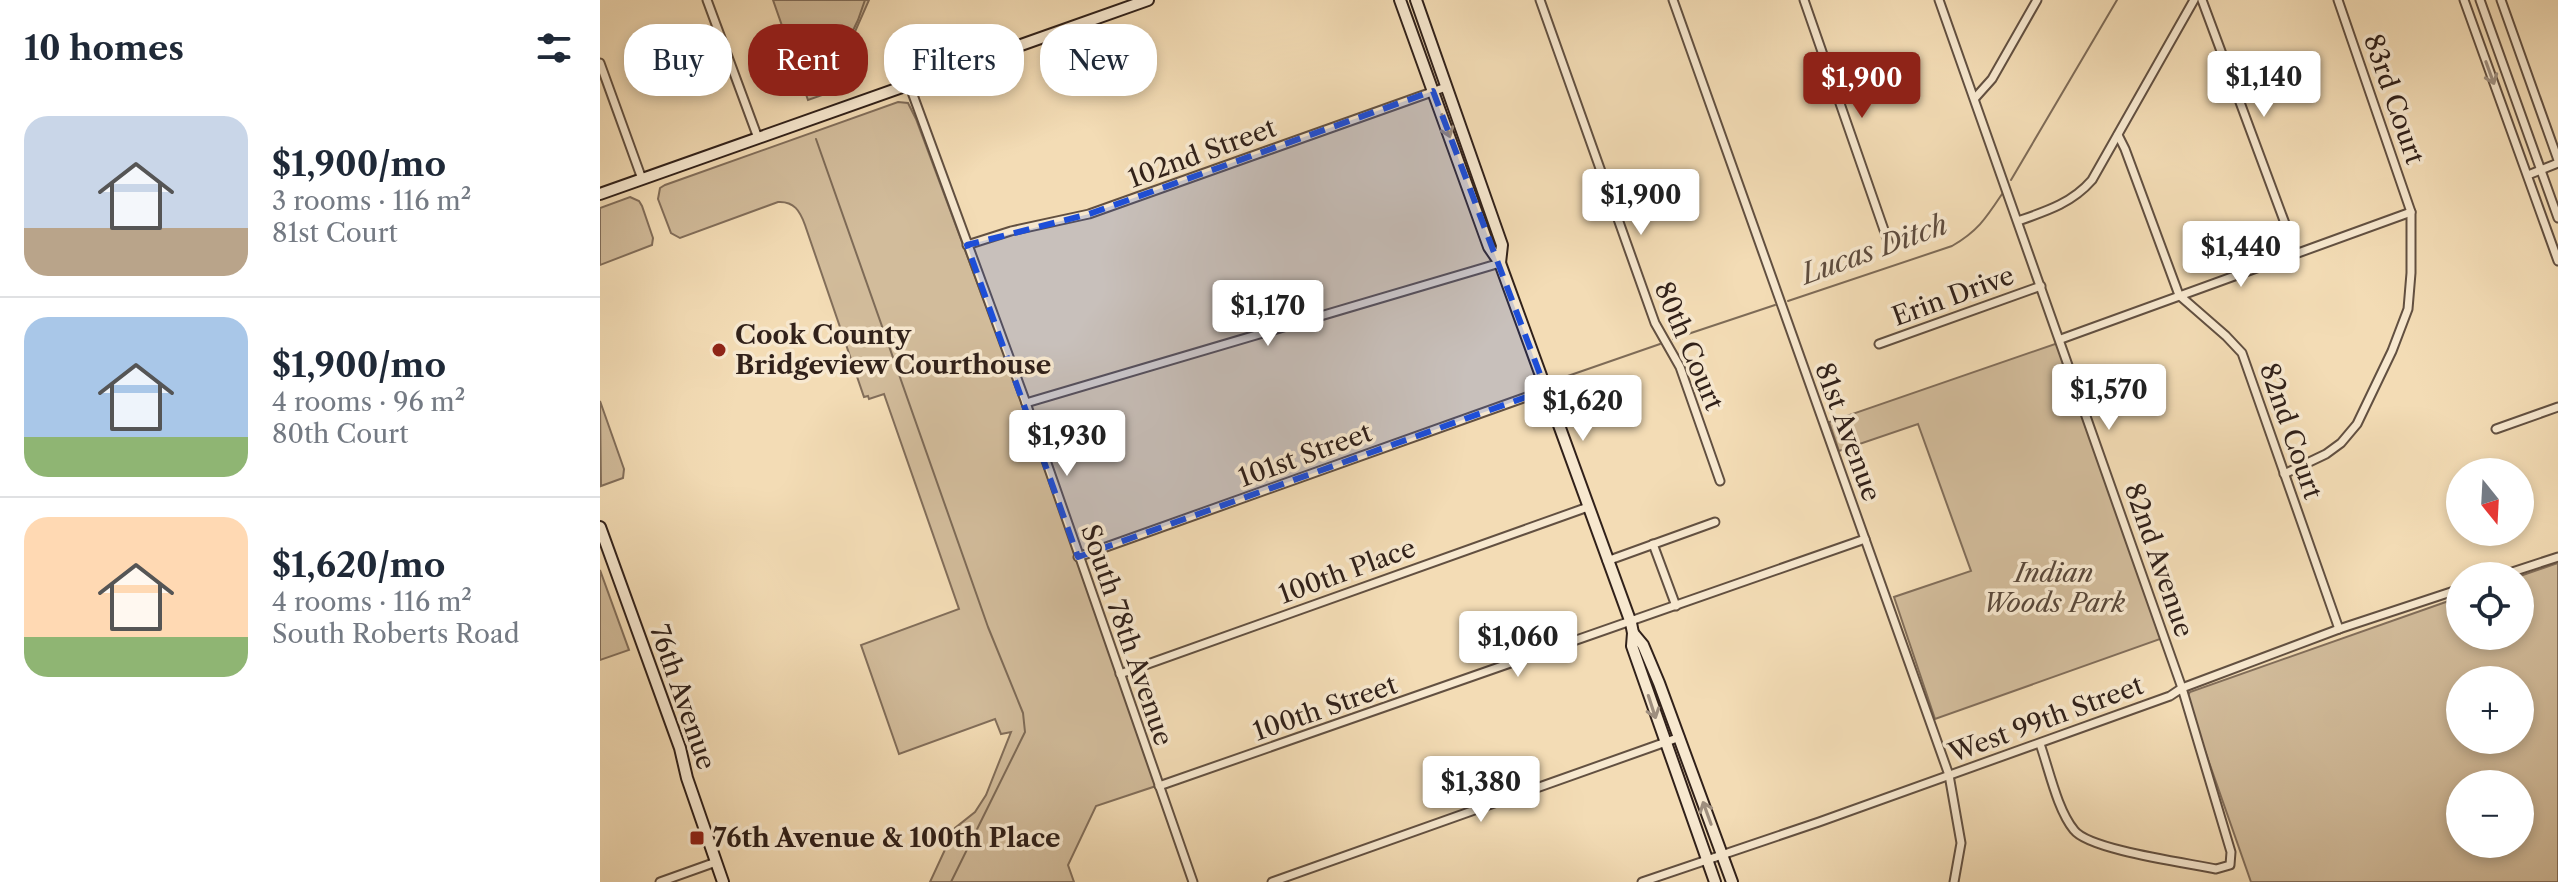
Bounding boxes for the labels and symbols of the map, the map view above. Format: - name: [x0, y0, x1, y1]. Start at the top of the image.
- street label: 83rd Court: [2357, 30, 2431, 169]
- pin: $1,140: [2199, 51, 2329, 119]
- pin: $1,900: [1797, 52, 1927, 120]
- one-way arrow: [2484, 60, 2499, 85]
- street label: 102nd Street: [1124, 111, 1281, 195]
- one-way arrow: [1440, 113, 1454, 138]
- pin: $1,900: [1576, 169, 1706, 237]
- water label: Lucas Ditch: [1794, 207, 1952, 292]
- pin: $1,440: [2176, 221, 2306, 289]
- street label: Erin Drive: [1888, 259, 2018, 333]
- street label: 80th Court: [1648, 277, 1731, 416]
- pin: $1,170: [1203, 280, 1333, 348]
- place label: Cook County Bridgeview Courthouse: [735, 319, 1051, 381]
- marker: Cook County Bridgeview Courthouse: [710, 341, 728, 359]
- street label: 81st Avenue: [1808, 358, 1888, 506]
- street label: 82nd Court: [2253, 359, 2329, 504]
- pin: $1,570: [2044, 364, 2174, 432]
- pin: $1,620: [1518, 375, 1648, 443]
- pin: $1,930: [1002, 410, 1132, 478]
- street label: 101st Street: [1234, 416, 1377, 494]
- north arrow: [2446, 458, 2534, 546]
- street label: 82nd Avenue: [2118, 479, 2200, 641]
- street label: South 78th Avenue: [1074, 520, 1180, 750]
- street label: 100th Place: [1274, 531, 1420, 611]
- park label: Indian Woods Park: [1983, 557, 2126, 619]
- pin: $1,060: [1453, 611, 1583, 679]
- street label: 76th Avenue: [643, 620, 723, 774]
- street label: 100th Street: [1249, 668, 1402, 748]
- street label: West 99th Street: [1943, 669, 2148, 769]
- one-way arrow: [1645, 694, 1660, 720]
- pin: $1,380: [1416, 756, 1546, 824]
- one-way arrow: [1698, 801, 1713, 826]
- place label: 76th Avenue & 100th Place: [713, 822, 1061, 854]
- marker: 76th Avenue & 100th Place: [688, 829, 706, 847]

